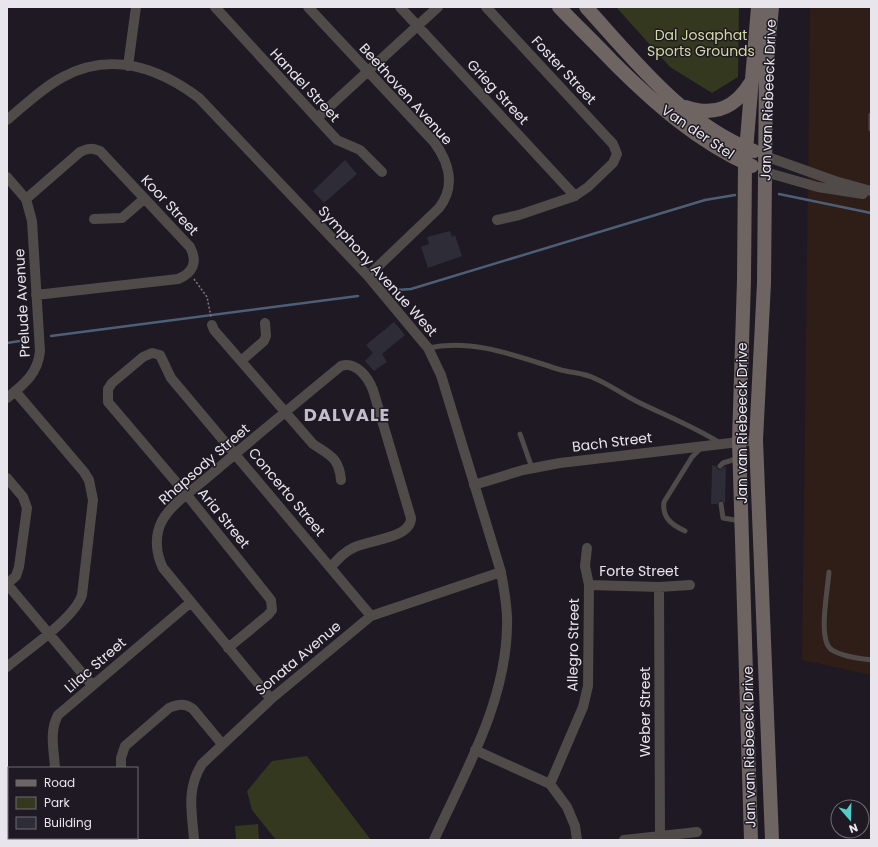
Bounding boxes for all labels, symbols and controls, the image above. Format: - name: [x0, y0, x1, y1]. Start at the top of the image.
- street label: Jan van Riebeeck Drive: [755, 19, 781, 181]
- park label: Dal Josaphat Sports Grounds: [647, 25, 755, 61]
- street label: Foster Street: [527, 31, 601, 109]
- street label: Beethoven Avenue: [355, 39, 457, 150]
- street label: Handel Street: [265, 44, 345, 126]
- street label: Grieg Street: [463, 55, 533, 129]
- street label: Van der Stel: [658, 100, 738, 164]
- street label: Koor Street: [137, 170, 203, 240]
- street label: Symphony Avenue West: [314, 201, 442, 341]
- street label: Prelude Avenue: [9, 248, 35, 358]
- street label: Jan van Riebeeck Drive: [732, 342, 752, 504]
- district label: DALVALE: [304, 402, 390, 427]
- street label: Rhapsody Street: [154, 419, 254, 509]
- street label: Bach Street: [571, 427, 653, 457]
- street label: Concerto Street: [244, 443, 330, 541]
- street label: Aria Street: [193, 484, 255, 552]
- street label: Forte Street: [599, 561, 679, 581]
- street label: Allegro Street: [562, 598, 584, 692]
- street label: Sonata Avenue: [251, 616, 345, 700]
- street label: Lilac Street: [60, 633, 130, 697]
- street label: Jan van Riebeeck Drive: [738, 666, 760, 828]
- street label: Weber Street: [635, 667, 655, 757]
- legend: [8, 767, 138, 839]
- text: Road: [44, 774, 75, 791]
- text: Park: [44, 794, 71, 811]
- north arrow: [830, 799, 870, 839]
- text: Building: [44, 814, 92, 831]
- text: N: [847, 819, 860, 837]

